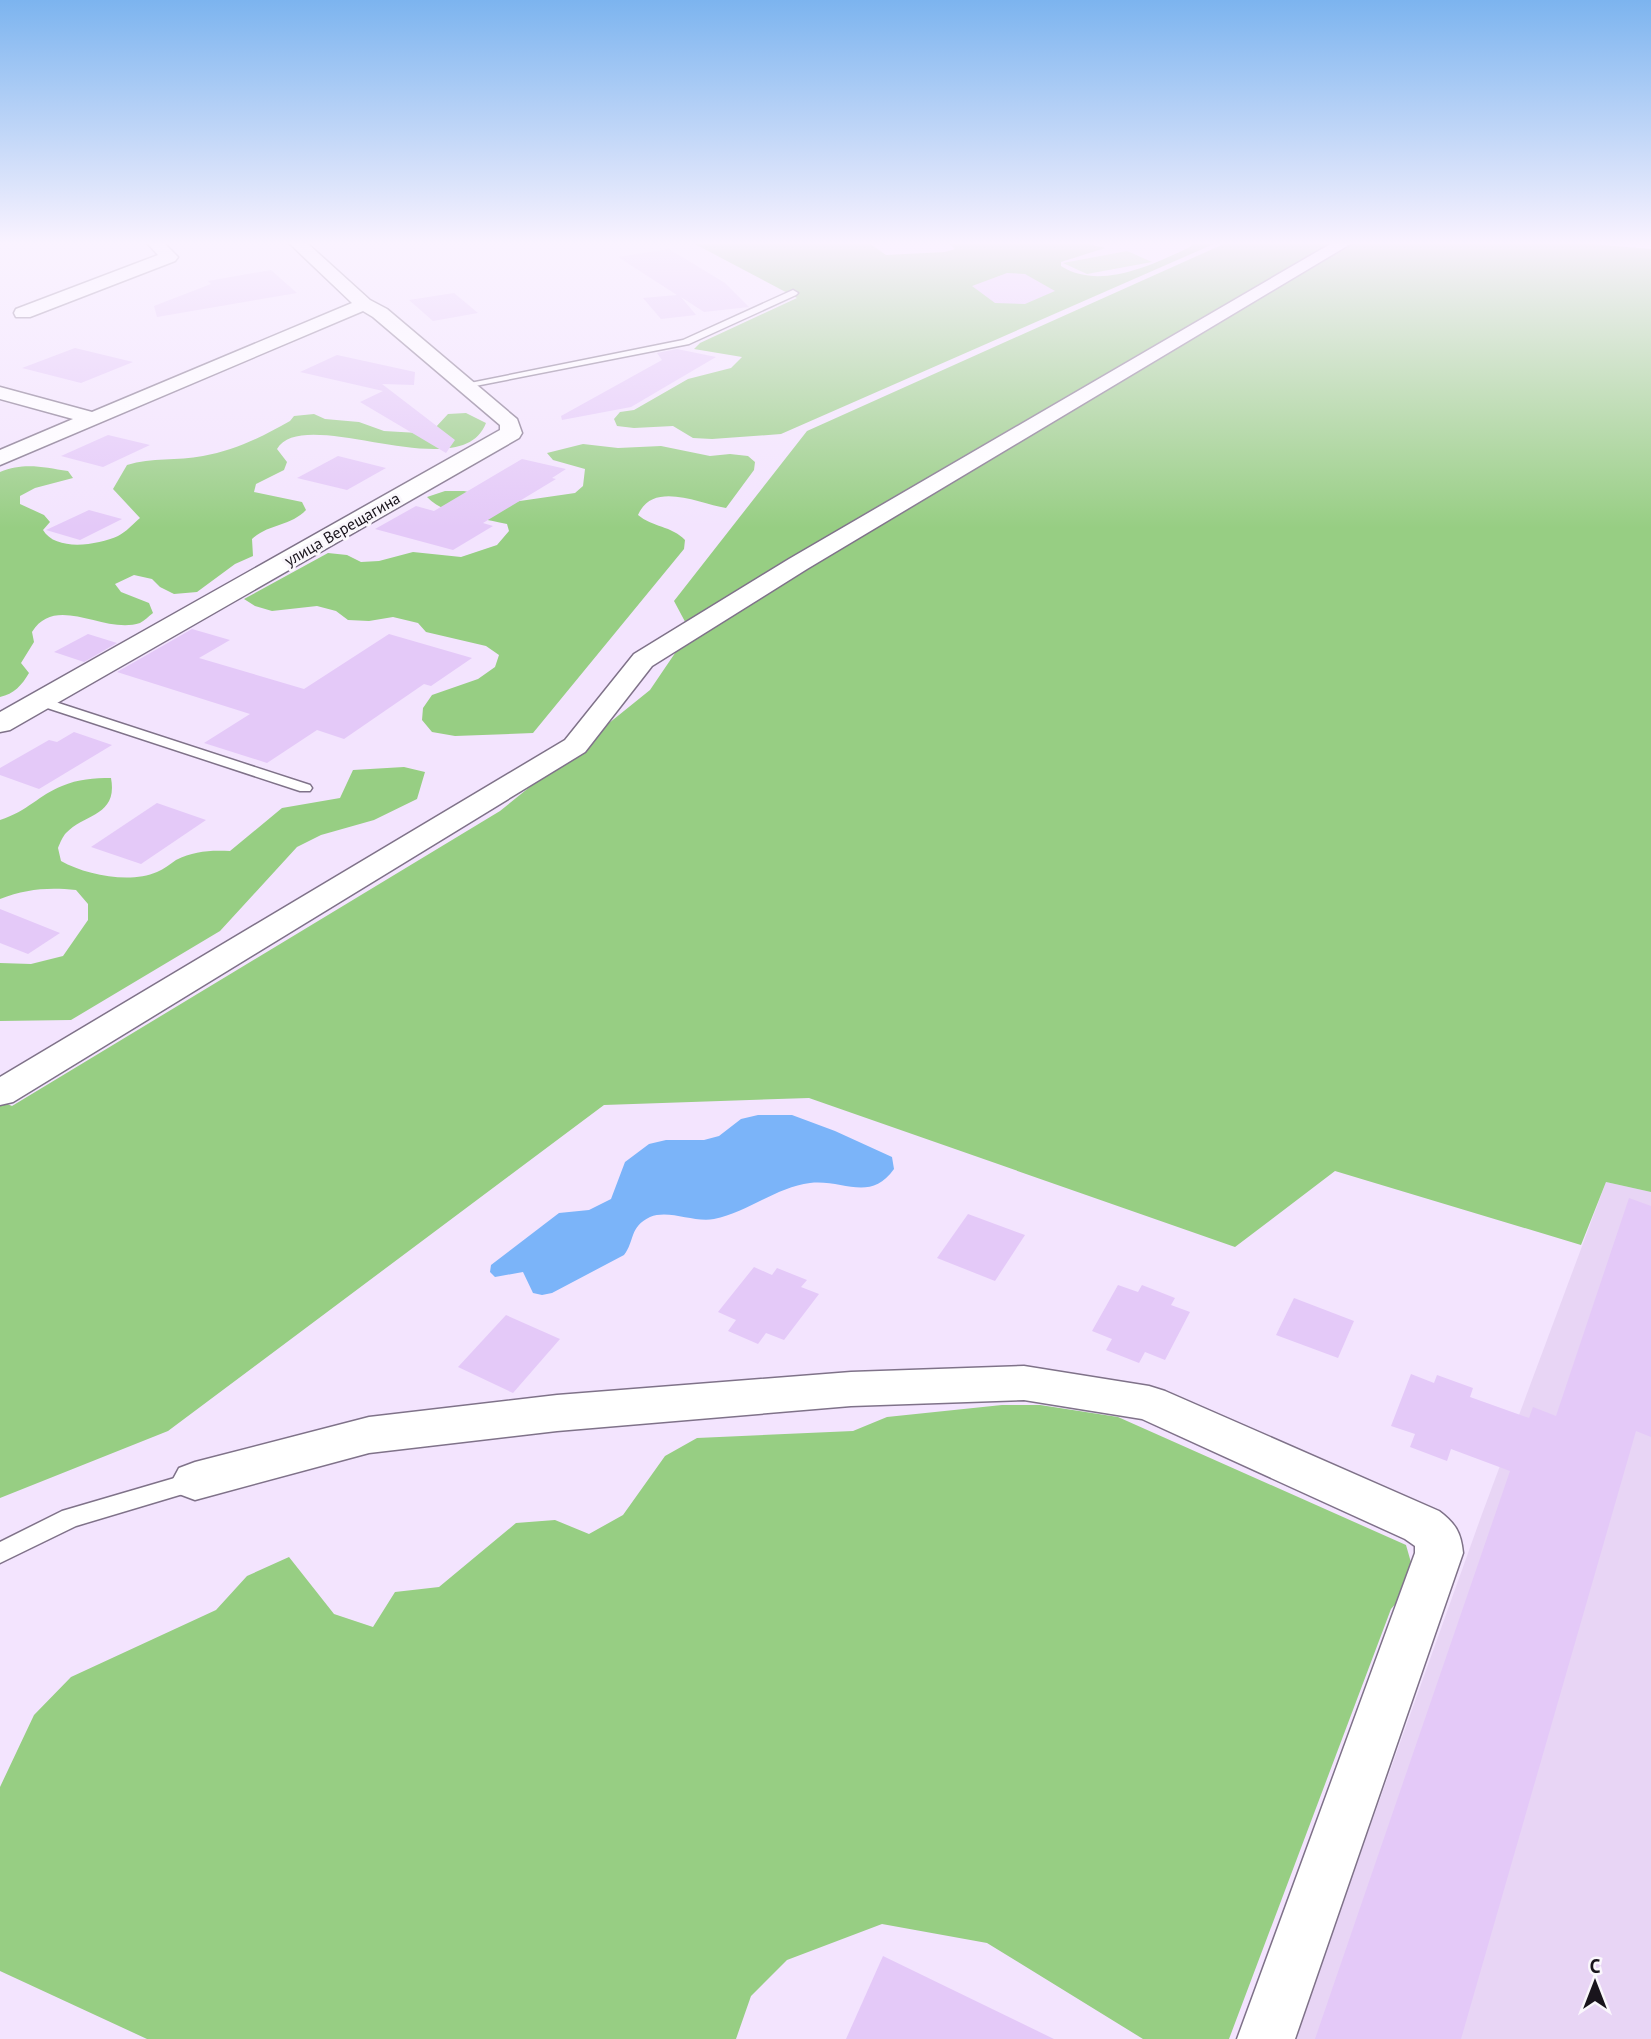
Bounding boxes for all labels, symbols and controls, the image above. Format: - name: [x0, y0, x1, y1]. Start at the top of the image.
- street label: улица Верещагина: [281, 488, 403, 570]
- north arrow: [1560, 1948, 1630, 2018]
- text: С: [1590, 1954, 1601, 1978]

